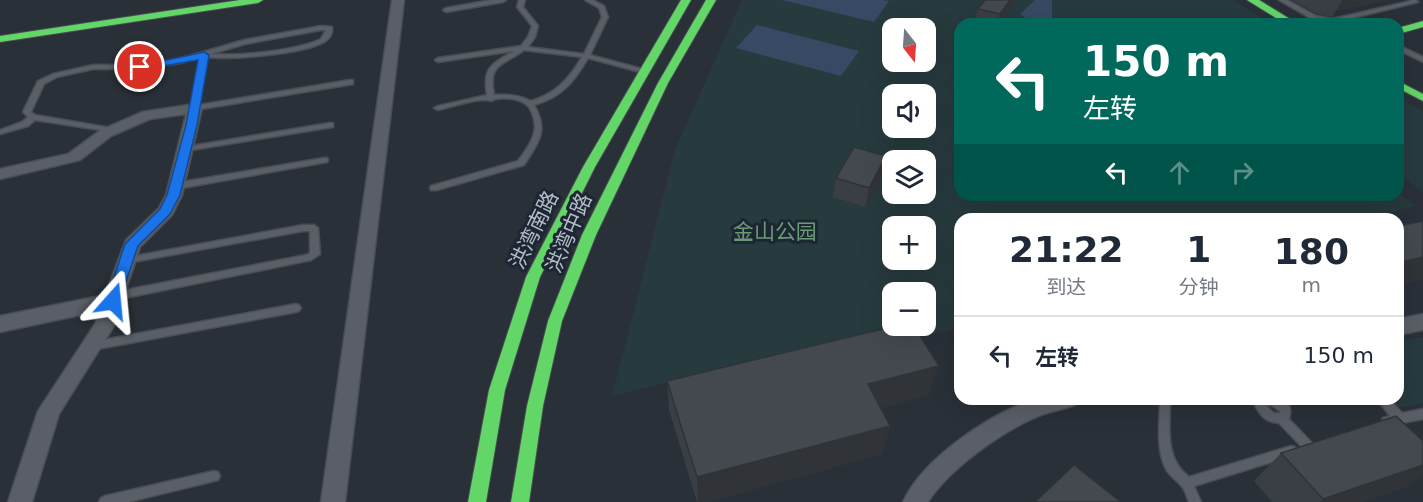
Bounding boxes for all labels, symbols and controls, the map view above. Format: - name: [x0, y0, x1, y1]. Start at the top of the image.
- north arrow: [882, 18, 936, 72]
- map controls: [882, 18, 936, 336]
- text: 150 m: [1083, 37, 1229, 86]
- pin: [114, 41, 165, 92]
- icon: left: [984, 42, 1062, 120]
- icon: arrive: [123, 50, 156, 83]
- button: sound: [882, 84, 936, 138]
- text: 左转: [1083, 93, 1137, 124]
- button: layers: [882, 150, 936, 204]
- icon: left: [1100, 156, 1133, 189]
- icon: ahead: [1163, 156, 1196, 189]
- icon: right: [1226, 156, 1259, 189]
- street label: 洪湾南路: [505, 187, 563, 273]
- street label: 洪湾中路: [542, 190, 596, 276]
- button: +: [882, 216, 936, 270]
- park label: 金山公园: [733, 220, 817, 244]
- text: 21:22: [1009, 229, 1124, 270]
- text: 1: [1186, 229, 1211, 270]
- text: 180: [1274, 231, 1349, 272]
- position arrow: [81, 269, 145, 333]
- text: m: [1302, 273, 1321, 297]
- text: 到达: [1046, 275, 1086, 299]
- text: 分钟: [1179, 275, 1219, 299]
- button: −: [882, 282, 936, 336]
- icon: left: [984, 339, 1017, 372]
- text: 150 m: [1304, 343, 1374, 368]
- text: 左转: [1035, 345, 1079, 370]

